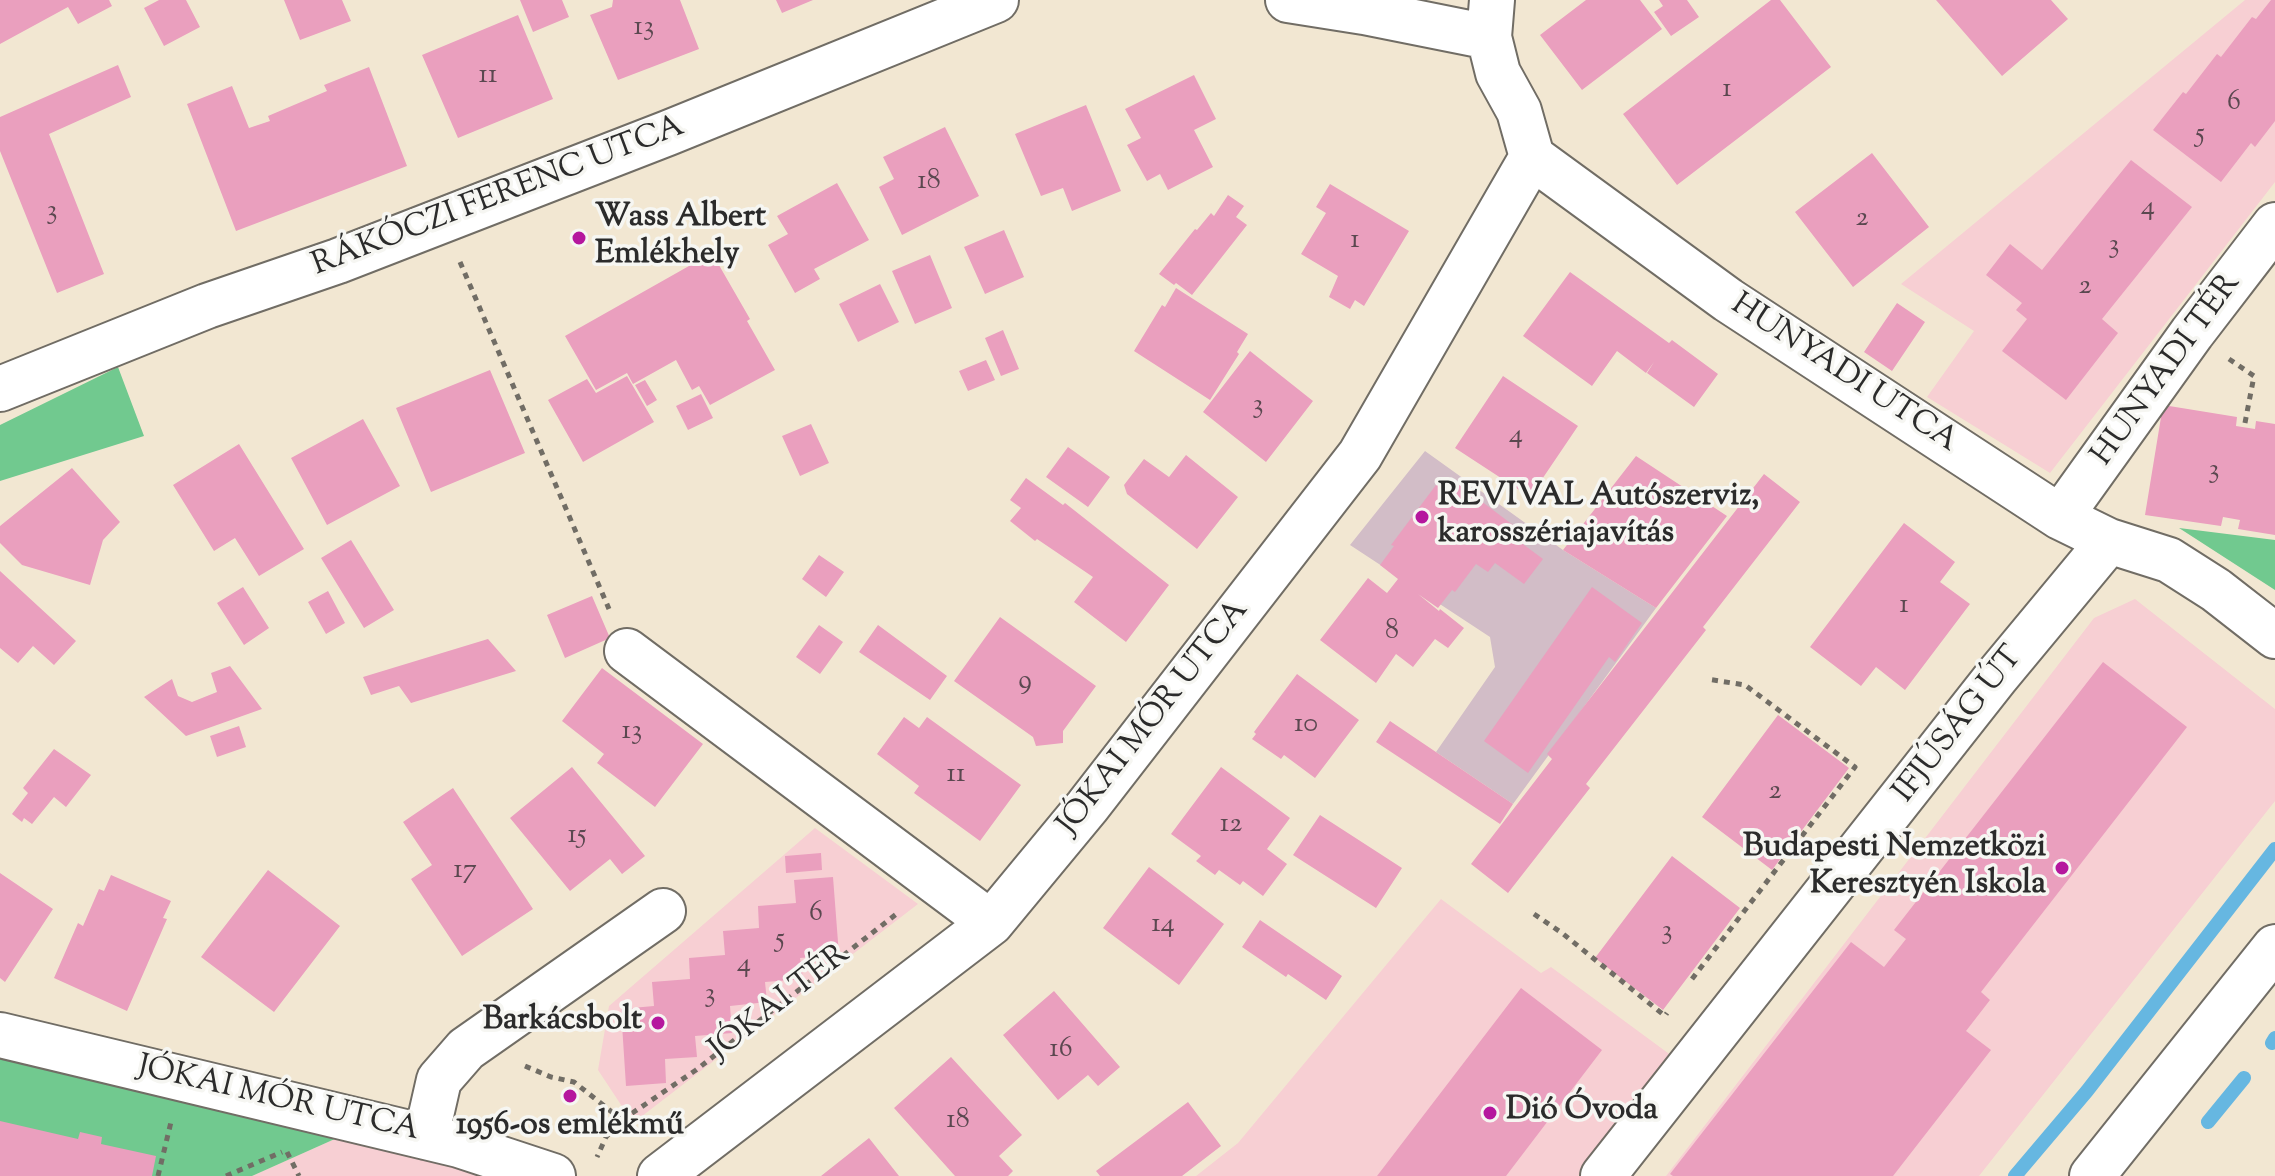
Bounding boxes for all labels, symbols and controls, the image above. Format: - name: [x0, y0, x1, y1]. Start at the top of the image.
- house number: 13: [634, 12, 654, 46]
- house number: 11: [478, 60, 498, 94]
- house number: 1: [1722, 74, 1732, 108]
- house number: 6: [2227, 87, 2241, 121]
- street label: RÁKÓCZI FERENC UTCA: [307, 109, 691, 287]
- house number: 5: [2195, 119, 2205, 153]
- house number: 18: [917, 166, 941, 200]
- house number: 4: [2141, 192, 2155, 226]
- house number: 3: [46, 196, 58, 230]
- place label: Wass Albert Emlékhely: [595, 201, 766, 276]
- house number: 2: [1855, 203, 1869, 237]
- house number: 1: [1350, 225, 1360, 259]
- marker: Wass Albert Emlékhely: [570, 229, 588, 247]
- house number: 3: [2108, 230, 2120, 264]
- street label: HUNYADI TÉR: [2085, 267, 2251, 475]
- house number: 2: [2078, 271, 2092, 305]
- street label: HUNYADI UTCA: [1722, 287, 1964, 463]
- house number: 3: [1252, 390, 1264, 424]
- house number: 4: [1509, 420, 1523, 454]
- house number: 3: [2208, 455, 2220, 489]
- place label: REVIVAL Autószerviz, karosszériajavítás: [1438, 480, 1759, 555]
- marker: REVIVAL Autószerviz, karosszériajavítás: [1413, 508, 1431, 526]
- house number: 1: [1899, 590, 1909, 624]
- street label: JÓKAI MÓR UTCA: [1051, 594, 1259, 844]
- house number: 8: [1385, 616, 1399, 650]
- street label: IFJÚSÁG ÚT: [1887, 640, 2033, 812]
- house number: 9: [1018, 666, 1032, 700]
- house number: 10: [1294, 709, 1318, 743]
- house number: 13: [622, 716, 642, 750]
- house number: 11: [946, 759, 966, 793]
- house number: 2: [1768, 776, 1782, 810]
- house number: 12: [1220, 809, 1242, 843]
- house number: 15: [567, 820, 587, 854]
- place label: Budapesti Nemzetközi Keresztyén Iskola: [1743, 831, 2046, 906]
- house number: 17: [453, 855, 477, 889]
- marker: Budapesti Nemzetközi Keresztyén Iskola: [2053, 859, 2071, 877]
- house number: 6: [809, 898, 823, 932]
- house number: 14: [1151, 909, 1175, 943]
- house number: 3: [1661, 916, 1673, 950]
- house number: 5: [775, 924, 785, 958]
- street label: JÓKAI TÉR: [703, 937, 859, 1071]
- house number: 4: [737, 949, 751, 983]
- house number: 3: [704, 979, 716, 1013]
- place label: Barkácsbolt: [483, 1004, 642, 1042]
- marker: Barkácsbolt: [649, 1014, 667, 1032]
- house number: 16: [1049, 1034, 1073, 1068]
- street label: JÓKAI MÓR UTCA: [133, 1050, 423, 1152]
- marker: 1956-os emlékmű: [561, 1087, 579, 1105]
- place label: Dió Óvoda: [1506, 1094, 1658, 1132]
- marker: Dió Óvoda: [1481, 1104, 1499, 1122]
- house number: 18: [946, 1105, 970, 1139]
- place label: 1956-os emlékmű: [456, 1109, 684, 1147]

